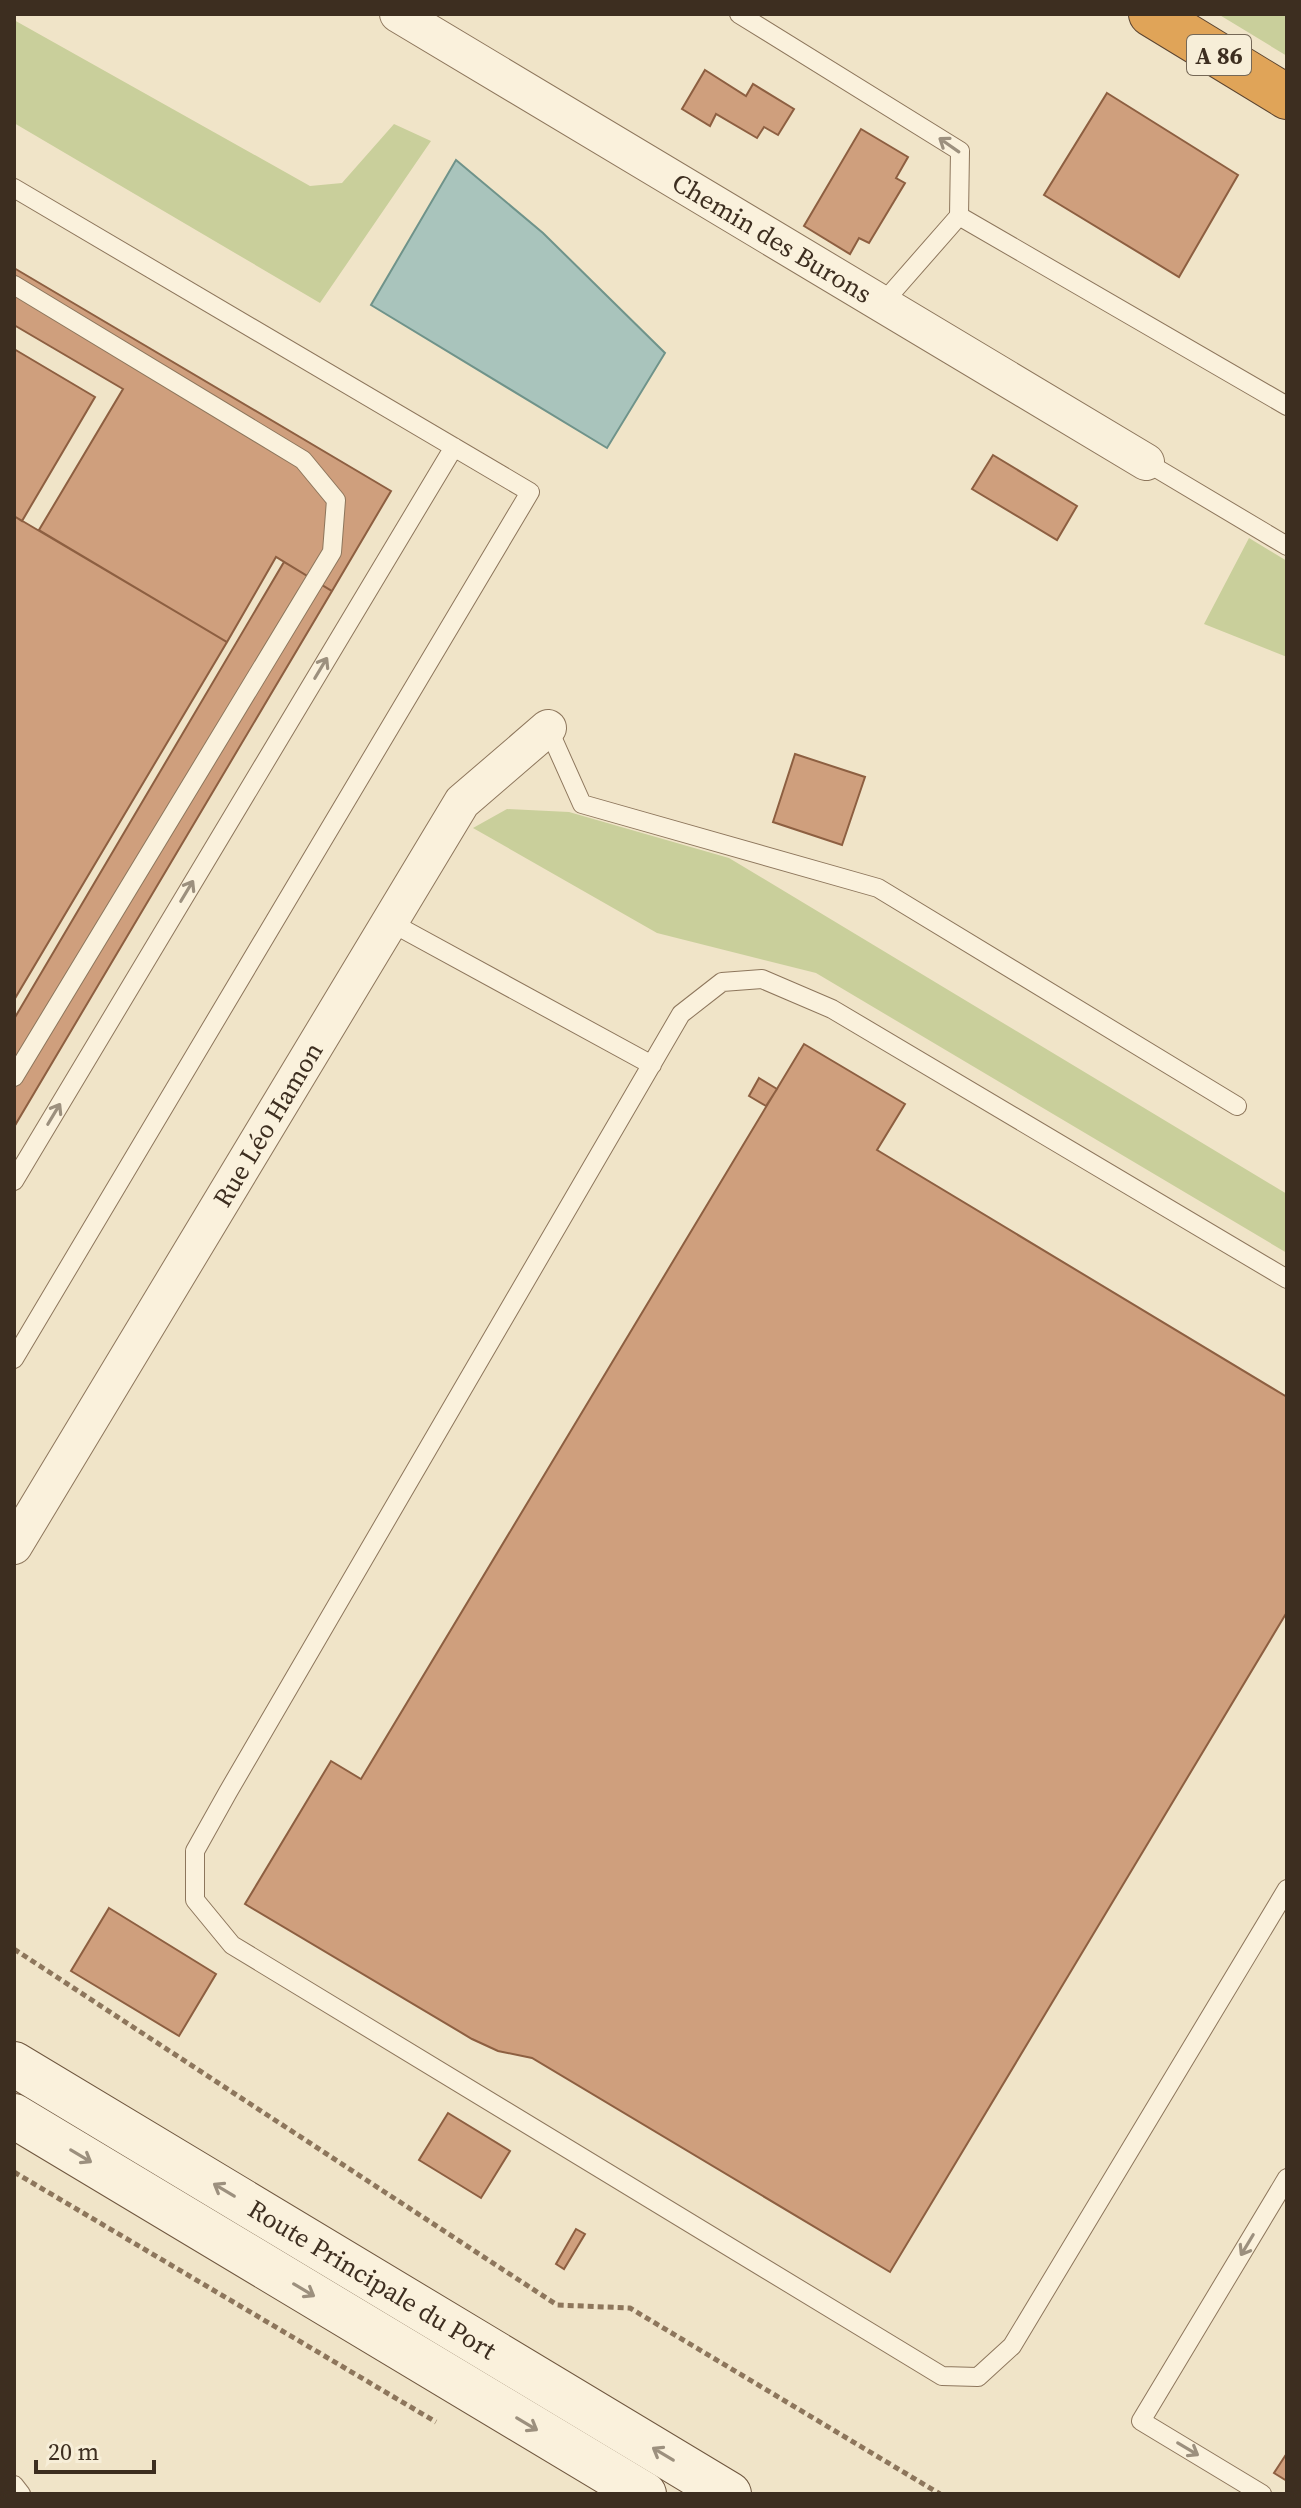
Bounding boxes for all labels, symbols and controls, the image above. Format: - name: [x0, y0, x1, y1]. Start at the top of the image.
- road number: A 86: [1187, 35, 1251, 75]
- one-way arrow: [938, 136, 961, 153]
- street label: Chemin des Burons: [666, 164, 879, 312]
- one-way arrow: [313, 657, 329, 680]
- one-way arrow: [180, 880, 196, 903]
- street label: Rue Léo Hamon: [204, 1035, 331, 1214]
- one-way arrow: [46, 1103, 62, 1126]
- one-way arrow: [69, 2149, 92, 2165]
- one-way arrow: [213, 2182, 236, 2198]
- street label: Route Principale du Port: [241, 2191, 503, 2368]
- one-way arrow: [1239, 2233, 1255, 2256]
- one-way arrow: [292, 2282, 315, 2298]
- one-way arrow: [515, 2416, 538, 2432]
- scale bar: [36, 2424, 154, 2474]
- text: 20 m: [48, 2435, 99, 2468]
- one-way arrow: [1176, 2442, 1199, 2458]
- one-way arrow: [652, 2446, 675, 2462]

